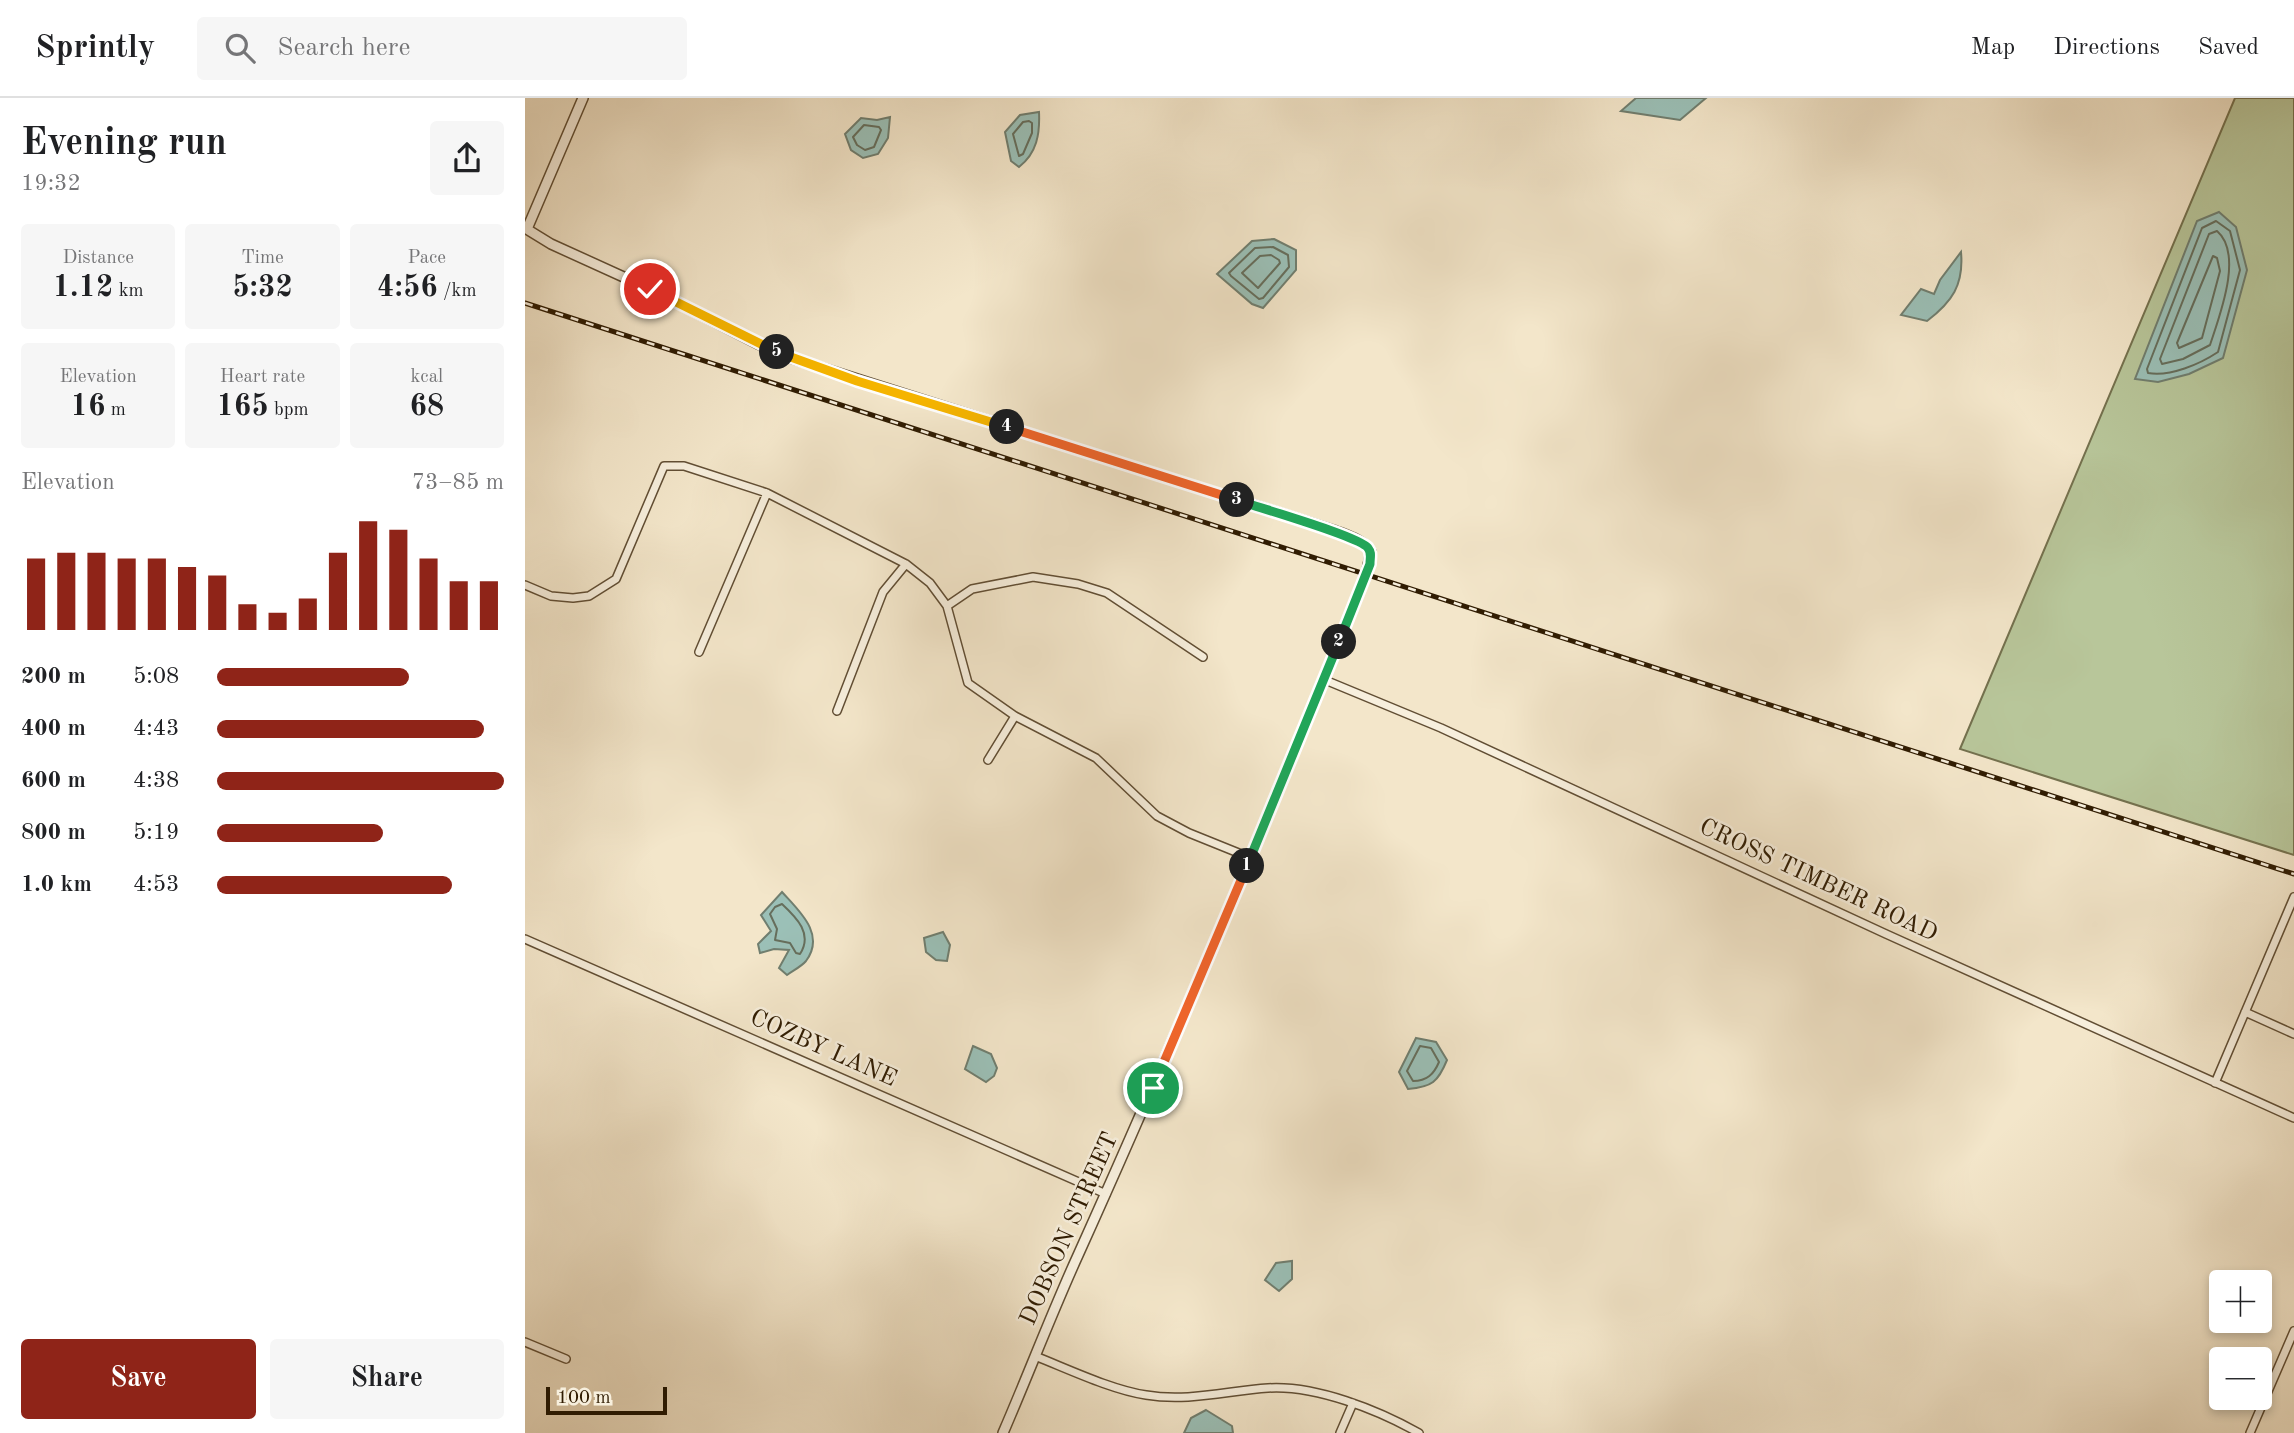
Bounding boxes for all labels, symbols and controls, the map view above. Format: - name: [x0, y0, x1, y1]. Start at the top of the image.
- search box: [197, 17, 687, 80]
- icon: search: [221, 29, 259, 67]
- text: Sprintly: [35, 32, 155, 65]
- text: Search here: [277, 35, 410, 61]
- text: Map: [1971, 36, 2015, 60]
- text: Directions: [2053, 36, 2160, 60]
- text: Saved: [2198, 36, 2259, 60]
- button: share: [430, 121, 504, 195]
- text: Evening run: [21, 125, 227, 163]
- text: 19:32: [21, 172, 81, 195]
- text: Distance: [62, 249, 134, 268]
- text: Time: [241, 249, 284, 268]
- text: Pace: [408, 249, 446, 268]
- pin: [620, 259, 680, 319]
- icon: check: [631, 270, 669, 308]
- text: 1.12: [53, 273, 113, 303]
- text: 5:32: [232, 273, 293, 303]
- text: 4:56: [377, 273, 438, 303]
- text: km: [113, 282, 144, 301]
- text: /km: [438, 282, 477, 301]
- pin: 5: [759, 334, 795, 370]
- text: 5: [771, 342, 782, 361]
- text: Elevation: [60, 368, 137, 387]
- text: Heart rate: [220, 368, 305, 387]
- text: kcal: [410, 368, 443, 387]
- text: 16: [71, 392, 105, 422]
- text: 165: [216, 392, 269, 422]
- text: 68: [409, 392, 444, 422]
- text: m: [105, 401, 126, 420]
- text: bpm: [269, 401, 309, 420]
- pin: 4: [989, 410, 1025, 444]
- text: 4: [1001, 417, 1012, 436]
- text: Elevation: [21, 471, 115, 494]
- text: 73–85 m: [412, 471, 504, 494]
- pin: 3: [1219, 482, 1255, 518]
- text: 3: [1231, 490, 1242, 509]
- pin: 2: [1321, 624, 1357, 660]
- text: 2: [1333, 632, 1344, 651]
- text: 200 m: [21, 665, 86, 688]
- text: 5:08: [133, 665, 179, 688]
- text: 400 m: [21, 717, 86, 740]
- text: 4:43: [133, 717, 179, 740]
- text: 600 m: [21, 769, 86, 792]
- text: 4:38: [133, 769, 179, 792]
- street label: CROSS TIMBER ROAD: [1695, 815, 1941, 947]
- text: 800 m: [21, 821, 86, 844]
- text: 5:19: [133, 821, 179, 844]
- pin: 1: [1229, 848, 1265, 884]
- text: 1: [1241, 856, 1252, 875]
- text: 1.0 km: [21, 873, 92, 896]
- text: 4:53: [133, 873, 179, 896]
- street label: COZBY LANE: [746, 1006, 900, 1092]
- pin: [1123, 1058, 1183, 1118]
- icon: arrive: [1134, 1069, 1172, 1107]
- street label: DOBSON STREET: [1017, 1129, 1123, 1329]
- map controls: [2209, 1270, 2272, 1410]
- button: +: [2209, 1270, 2272, 1333]
- button: Save: [21, 1339, 256, 1419]
- button: Share: [270, 1339, 504, 1419]
- button: −: [2209, 1347, 2272, 1410]
- scale bar: [546, 1384, 667, 1416]
- text: 100 m: [557, 1389, 610, 1408]

